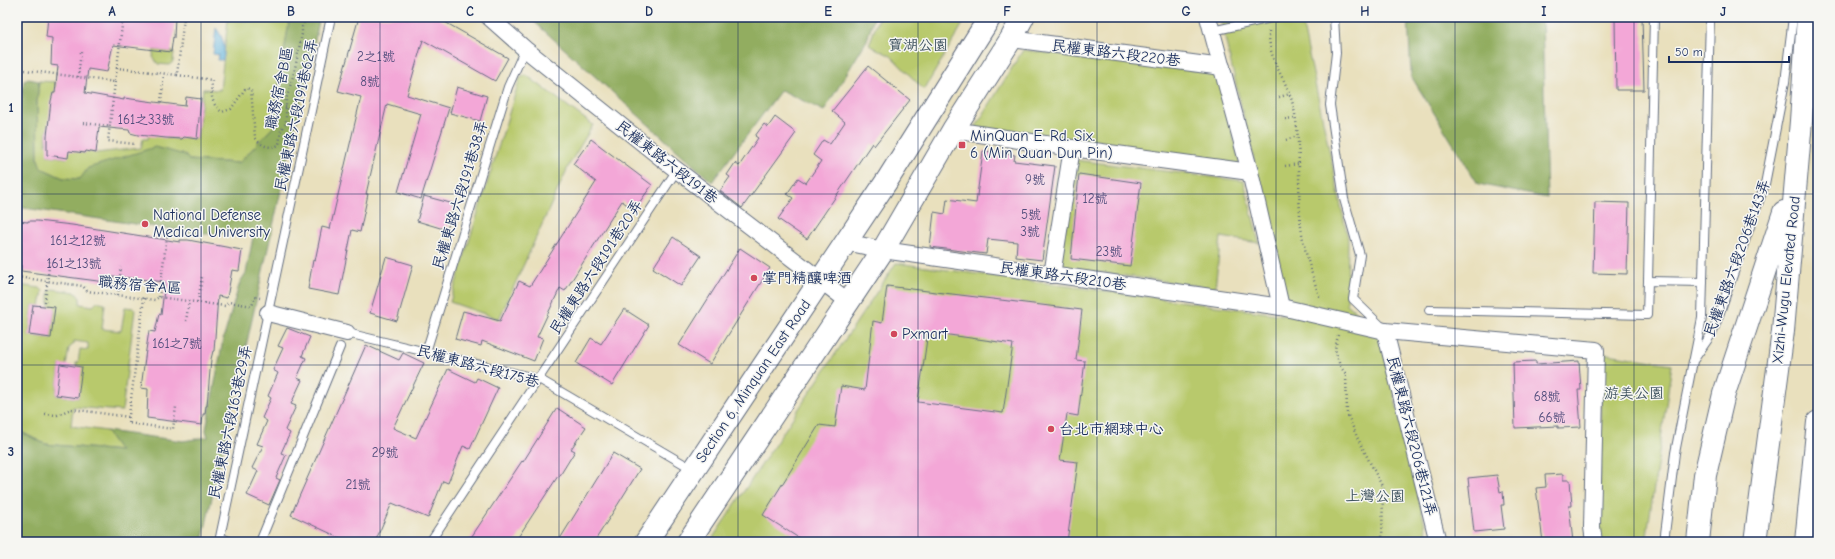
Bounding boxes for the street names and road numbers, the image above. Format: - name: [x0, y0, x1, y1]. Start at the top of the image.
- street label: 民權東路六段220巷: [1050, 36, 1182, 70]
- street label: 民權東路六段191巷62弄: [271, 37, 321, 193]
- street label: 職務宿舍B區: [261, 45, 297, 131]
- street label: 民權東路六段191巷: [612, 116, 722, 208]
- street label: 民權東路六段191巷38弄: [429, 118, 491, 272]
- street label: 民權東路六段206巷143弄: [1700, 177, 1774, 339]
- street label: Xizhi-Wugu Elevated Road: [1768, 195, 1804, 365]
- street label: 民權東路六段191巷20弄: [546, 196, 646, 338]
- street label: 民權東路六段210巷: [998, 258, 1128, 294]
- street label: 職務宿舍A區: [98, 272, 182, 298]
- street label: Section 6, Minquan East Road: [692, 296, 814, 466]
- street label: 民權東路六段175巷: [415, 341, 541, 391]
- street label: 民權東路六段163巷29弄: [205, 343, 255, 501]
- street label: 民權東路六段206巷121弄: [1383, 354, 1441, 518]

